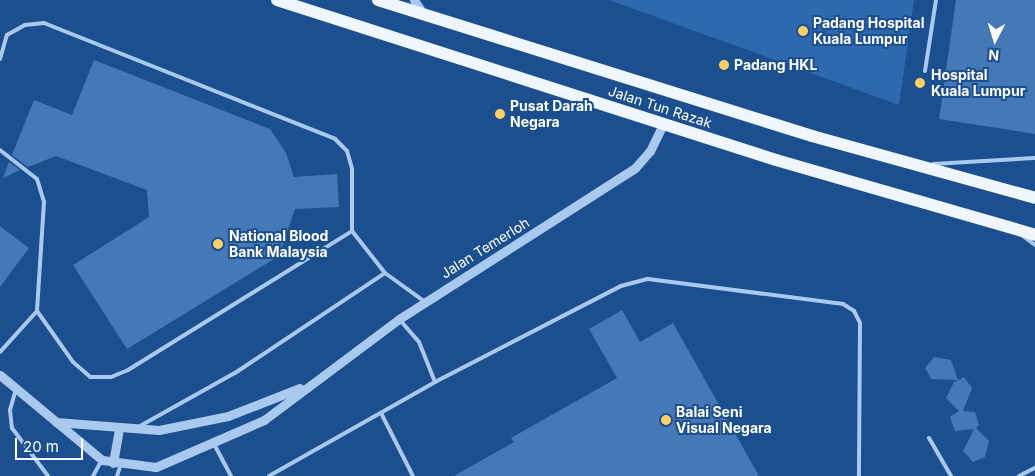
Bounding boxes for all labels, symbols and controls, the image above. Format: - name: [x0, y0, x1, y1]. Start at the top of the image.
- place label: Padang Hospital Kuala Lumpur: [813, 15, 924, 48]
- north arrow: [970, 15, 1020, 65]
- marker: Padang Hospital Kuala Lumpur: [797, 25, 809, 37]
- text: N: [988, 47, 1000, 64]
- place label: Padang HKL: [734, 57, 817, 73]
- marker: Padang HKL: [718, 59, 730, 71]
- place label: Hospital Kuala Lumpur: [931, 67, 1025, 100]
- marker: Hospital Kuala Lumpur: [913, 76, 927, 90]
- street label: Jalan Tun Razak: [606, 82, 714, 132]
- place label: Pusat Darah Negara: [510, 98, 593, 130]
- marker: Pusat Darah Negara: [494, 108, 506, 120]
- street label: Jalan Temerloh: [438, 214, 532, 282]
- place label: National Blood Bank Malaysia: [229, 228, 328, 260]
- marker: National Blood Bank Malaysia: [211, 237, 225, 251]
- place label: Balai Seni Visual Negara: [676, 404, 772, 437]
- marker: Balai Seni Visual Negara: [660, 414, 672, 426]
- scale bar: [18, 428, 85, 460]
- text: 20 m: [23, 437, 59, 456]

